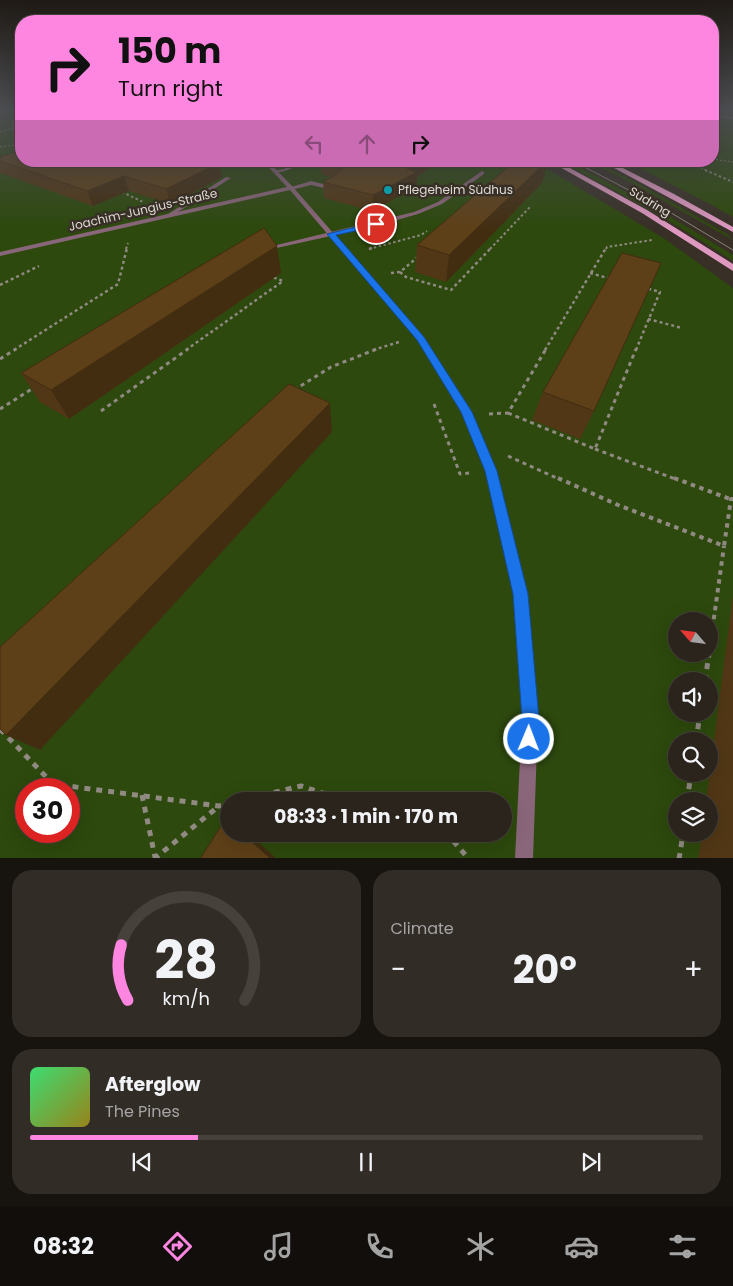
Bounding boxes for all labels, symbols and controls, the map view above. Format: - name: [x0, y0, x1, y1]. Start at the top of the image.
- text: 150 m: [118, 26, 221, 75]
- icon: right: [35, 35, 100, 100]
- text: Turn right: [118, 73, 223, 104]
- icon: left: [300, 130, 328, 158]
- icon: ahead: [353, 130, 381, 158]
- icon: right: [406, 130, 434, 158]
- place label: Pflegeheim Südhus: [398, 181, 513, 198]
- street label: Südring: [626, 182, 674, 221]
- street label: Joachim-Jungius-Straße: [67, 184, 219, 235]
- marker: Pflegeheim Südhus: [382, 184, 394, 196]
- pin: [355, 203, 397, 245]
- icon: arrive: [362, 210, 390, 238]
- north arrow: [668, 612, 718, 662]
- map controls: [668, 612, 718, 842]
- button: sound: [668, 672, 718, 722]
- position arrow: [502, 712, 554, 764]
- button: search: [668, 732, 718, 782]
- speed limit sign: 30: [15, 778, 80, 843]
- button: layers: [668, 792, 718, 842]
- text: 08:33 · 1 min · 170 m: [274, 803, 458, 830]
- text: Climate: [391, 917, 454, 940]
- text: 28: [155, 924, 218, 997]
- text: 20°: [513, 943, 577, 996]
- text: −: [391, 950, 406, 989]
- text: +: [684, 950, 703, 989]
- text: km/h: [162, 986, 210, 1011]
- text: Afterglow: [105, 1071, 200, 1098]
- text: The Pines: [105, 1100, 180, 1123]
- icon: previous: [128, 1148, 156, 1176]
- icon: pause: [352, 1148, 380, 1176]
- icon: next: [577, 1148, 605, 1176]
- icon: directions: [160, 1229, 195, 1264]
- icon: music: [261, 1229, 296, 1264]
- icon: phone: [362, 1229, 397, 1264]
- icon: climate: [463, 1229, 498, 1264]
- icon: car: [564, 1229, 599, 1264]
- icon: filters: [665, 1229, 700, 1264]
- text: 08:32: [33, 1231, 94, 1262]

